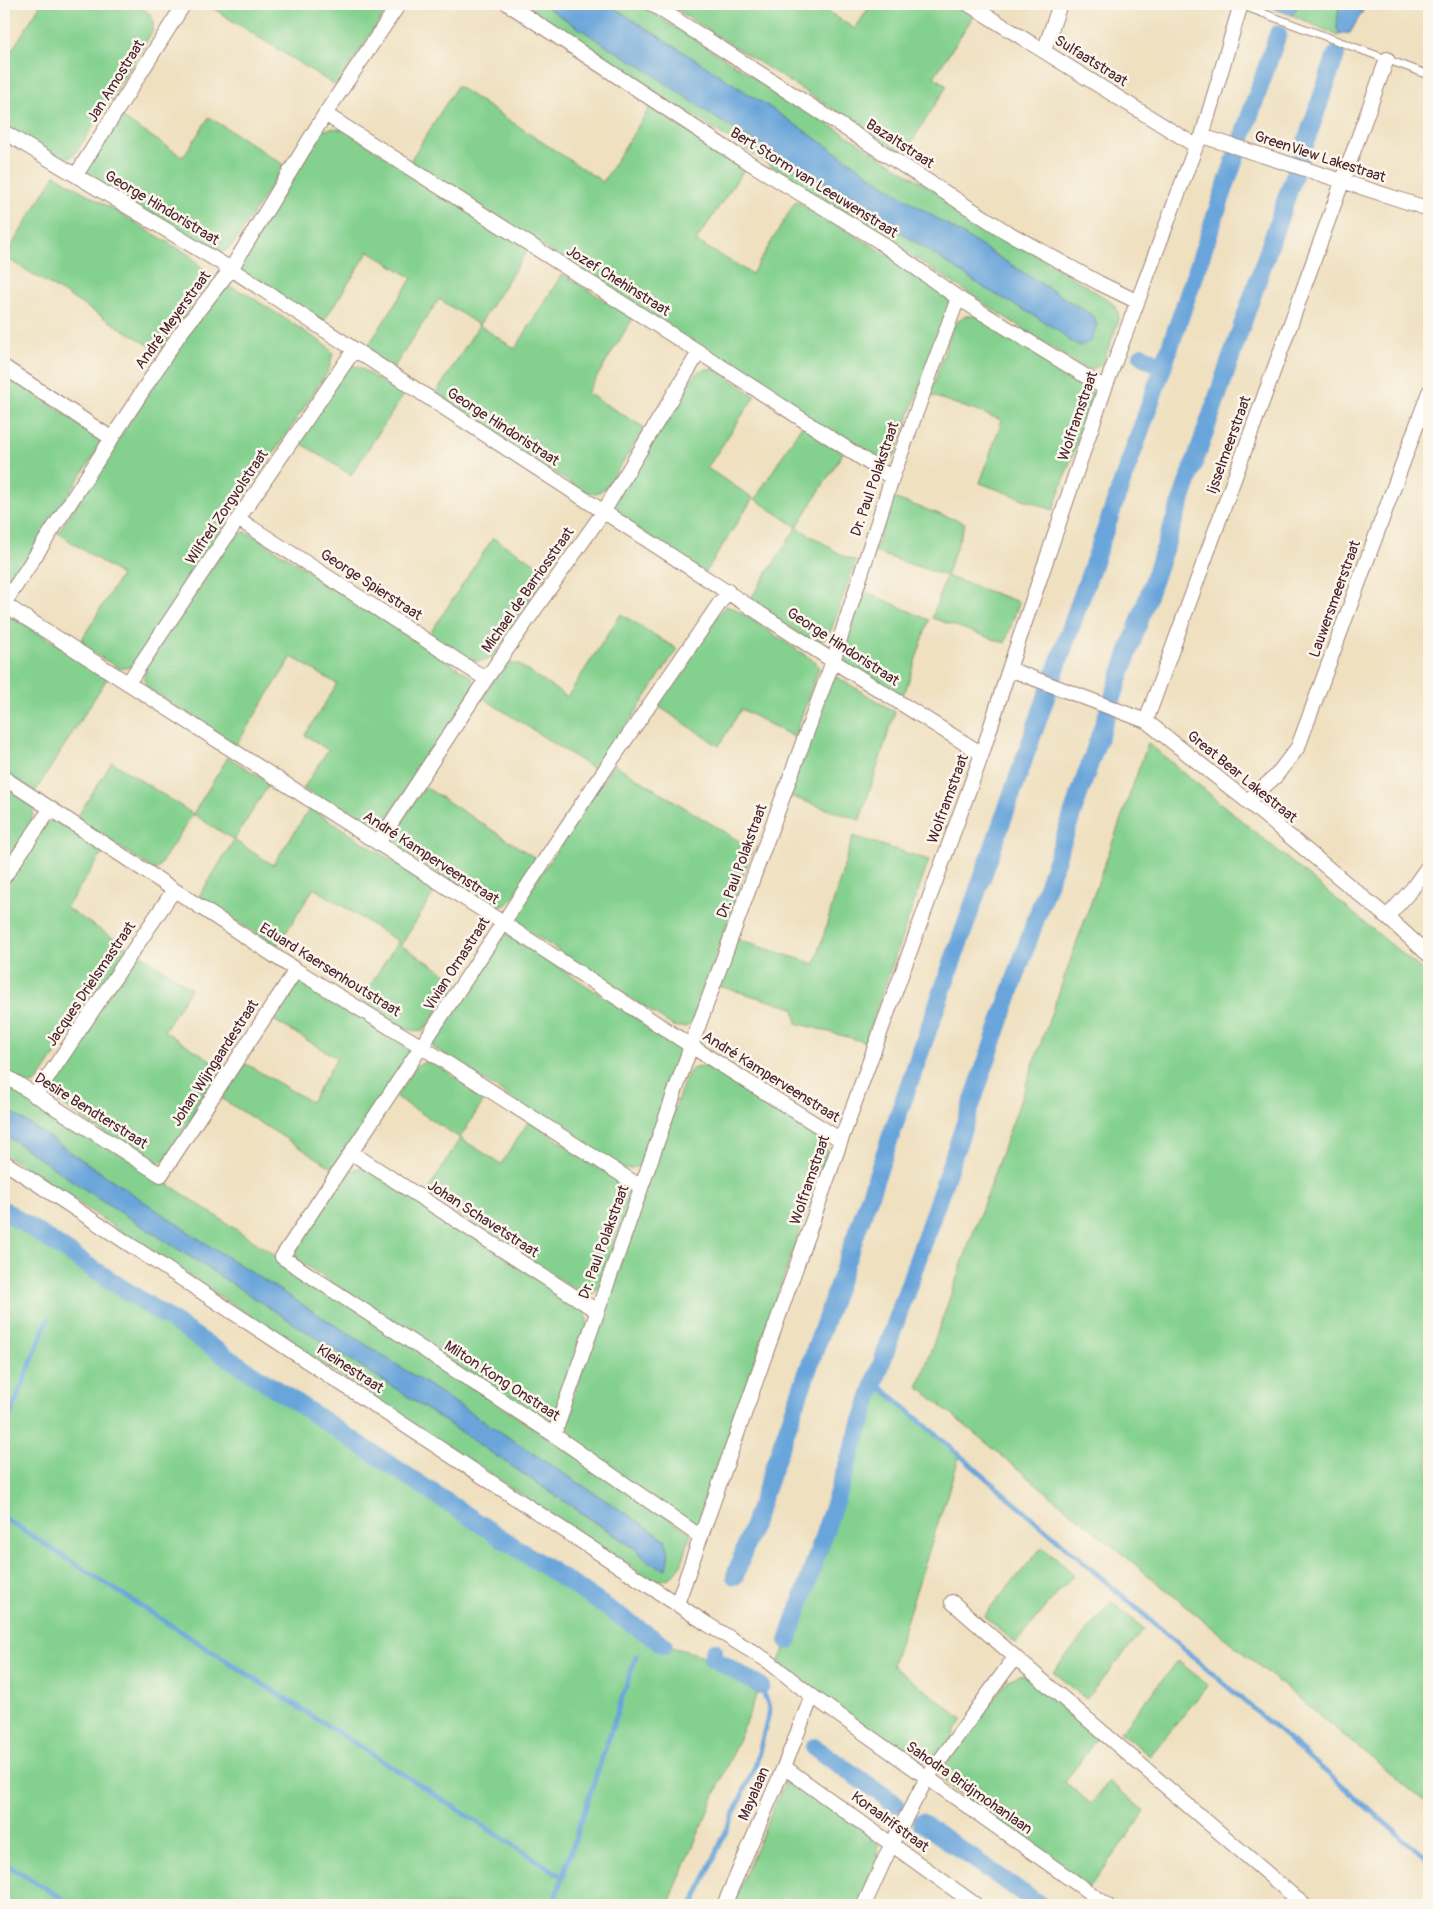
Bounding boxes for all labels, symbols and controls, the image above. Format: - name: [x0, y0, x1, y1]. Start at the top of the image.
- street label: Sulfaatstraat: [1051, 31, 1132, 91]
- street label: Jan Amostraat: [83, 35, 149, 126]
- street label: Bazaltstraat: [862, 115, 938, 174]
- street label: Bert Storm van Leeuwenstraat: [727, 123, 902, 243]
- street label: GreenView Lakestraat: [1252, 127, 1389, 188]
- street label: George Hindoristraat: [101, 166, 224, 250]
- street label: Jozef Chehinstraat: [562, 241, 674, 321]
- street label: André Meyerstraat: [131, 266, 216, 373]
- street label: Wolframstraat: [1054, 368, 1103, 463]
- street label: George Hindoristraat: [443, 384, 564, 471]
- street label: Ijsselmeerstraat: [1202, 392, 1256, 497]
- street label: Dr. Paul Polakstraat: [846, 418, 904, 539]
- street label: Wilfred Zorgvolstraat: [181, 445, 273, 568]
- street label: Michael de Barriosstraat: [478, 523, 579, 656]
- street label: Lauwersmeerstraat: [1305, 537, 1365, 660]
- street label: George Spierstraat: [316, 545, 426, 626]
- street label: George Hindoristraat: [783, 604, 904, 691]
- street label: Great Bear Lakestraat: [1183, 727, 1302, 828]
- street label: Wolframstraat: [923, 751, 973, 846]
- street label: Dr. Paul Polakstraat: [713, 801, 772, 921]
- street label: André Kamperveenstraat: [359, 807, 503, 910]
- street label: Vivian Ornastraat: [420, 913, 495, 1014]
- street label: Jacques Drielsmastraat: [42, 917, 140, 1050]
- street label: Eduard Kaersenhoutstraat: [256, 919, 405, 1022]
- street label: Johan Wijngaardestraat: [167, 995, 264, 1130]
- street label: André Kamperveenstraat: [699, 1027, 844, 1128]
- street label: Desire Bendterstraat: [31, 1069, 152, 1154]
- street label: Wolframstraat: [786, 1132, 835, 1227]
- street label: Johan Schavetstraat: [424, 1176, 543, 1263]
- street label: Dr. Paul Polakstraat: [575, 1182, 634, 1302]
- street label: Milton Kong Onstraat: [440, 1336, 564, 1426]
- street label: Kleinestraat: [313, 1340, 388, 1398]
- street label: Sahodra Bridjmohanlaan: [902, 1737, 1036, 1839]
- street label: Mayalaan: [734, 1764, 774, 1824]
- street label: Koraalrifstraat: [847, 1787, 933, 1857]

